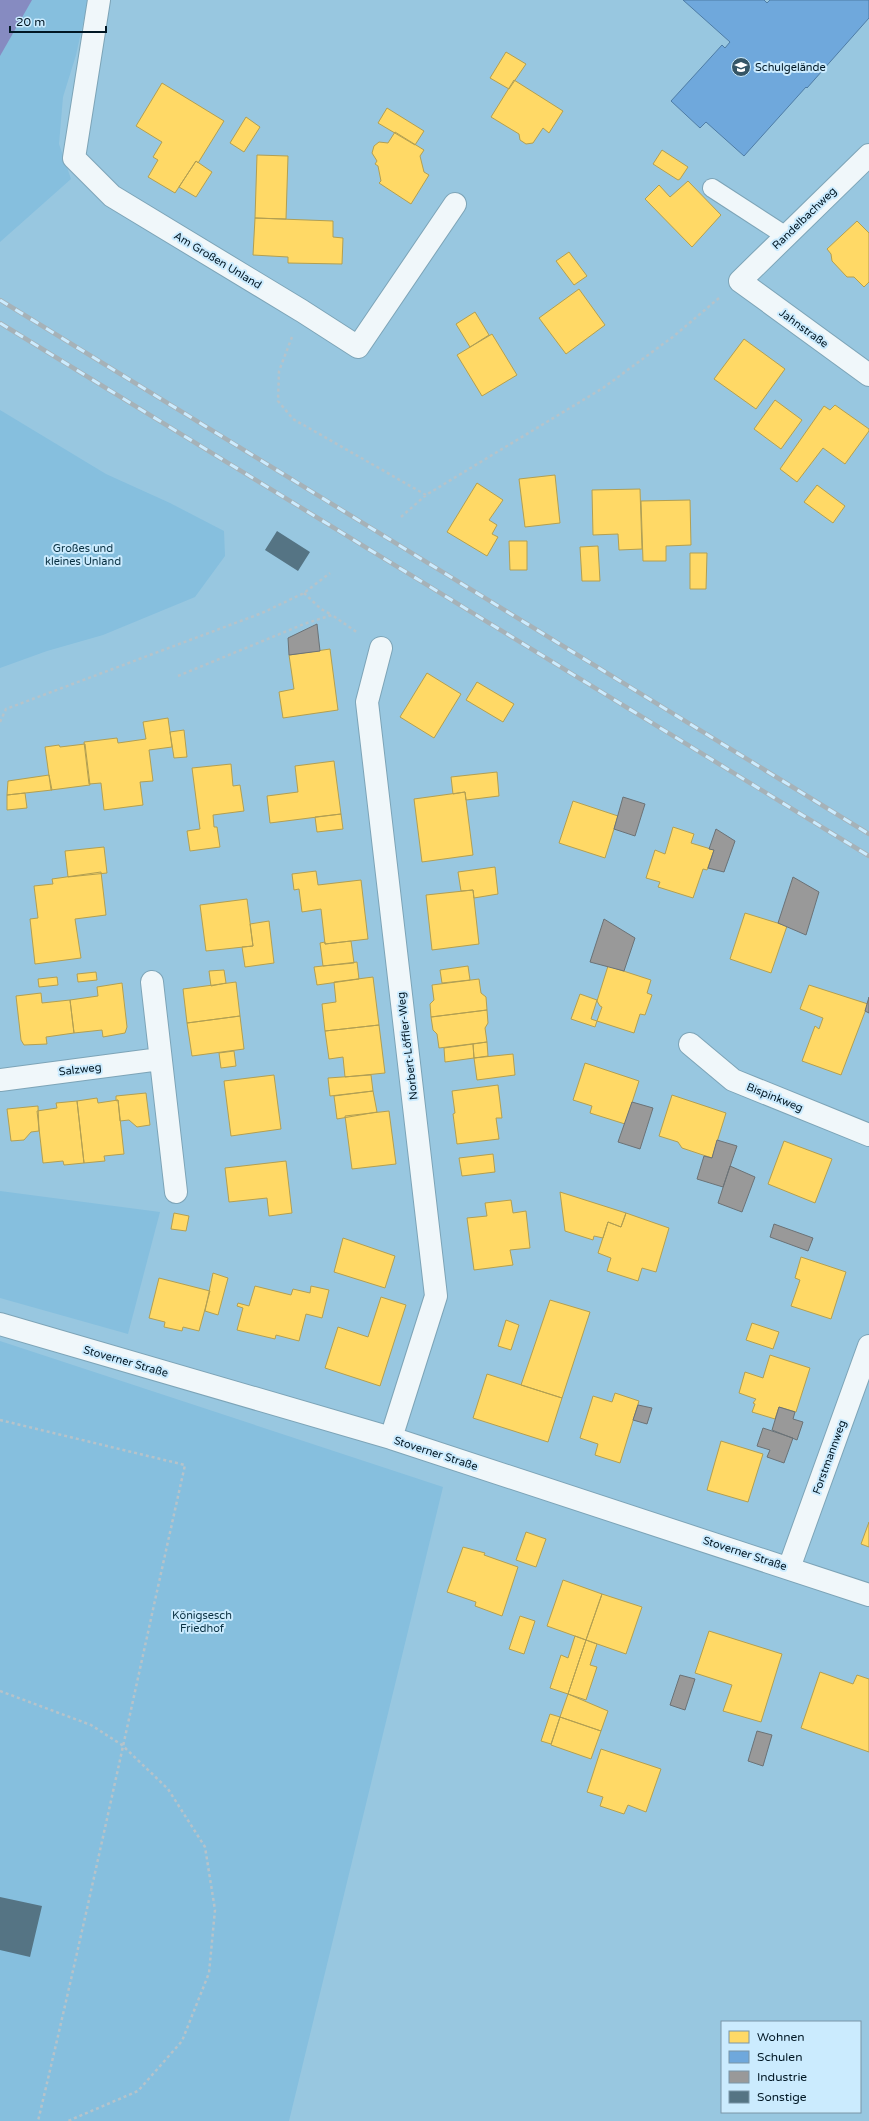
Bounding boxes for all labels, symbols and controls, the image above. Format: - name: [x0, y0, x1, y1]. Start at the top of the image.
- scale bar: [10, 8, 106, 34]
- text: 20 m: [16, 15, 45, 29]
- school or university icon: Schulgelände: [730, 56, 752, 78]
- place label: Schulgelände: [755, 61, 826, 74]
- street label: Randelbachweg: [770, 184, 839, 252]
- street label: Am Großen Unland: [172, 229, 264, 292]
- street label: Jahnstraße: [777, 306, 831, 351]
- park label: Großes und kleines Unland: [45, 542, 121, 568]
- street label: Norbert-Löffler-Weg: [394, 991, 421, 1101]
- street label: Salzweg: [58, 1060, 102, 1079]
- street label: Bispinkweg: [745, 1080, 805, 1115]
- street label: Stoverner Straße: [82, 1343, 170, 1380]
- street label: Forstmannweg: [810, 1418, 849, 1496]
- street label: Stoverner Straße: [392, 1434, 479, 1473]
- street label: Stoverner Straße: [701, 1534, 788, 1573]
- park label: Königsesch Friedhof: [172, 1609, 232, 1635]
- legend: [721, 2021, 861, 2113]
- text: Wohnen: [757, 2030, 805, 2044]
- text: Schulen: [757, 2050, 802, 2064]
- text: Industrie: [757, 2070, 807, 2084]
- text: Sonstige: [757, 2090, 807, 2104]

